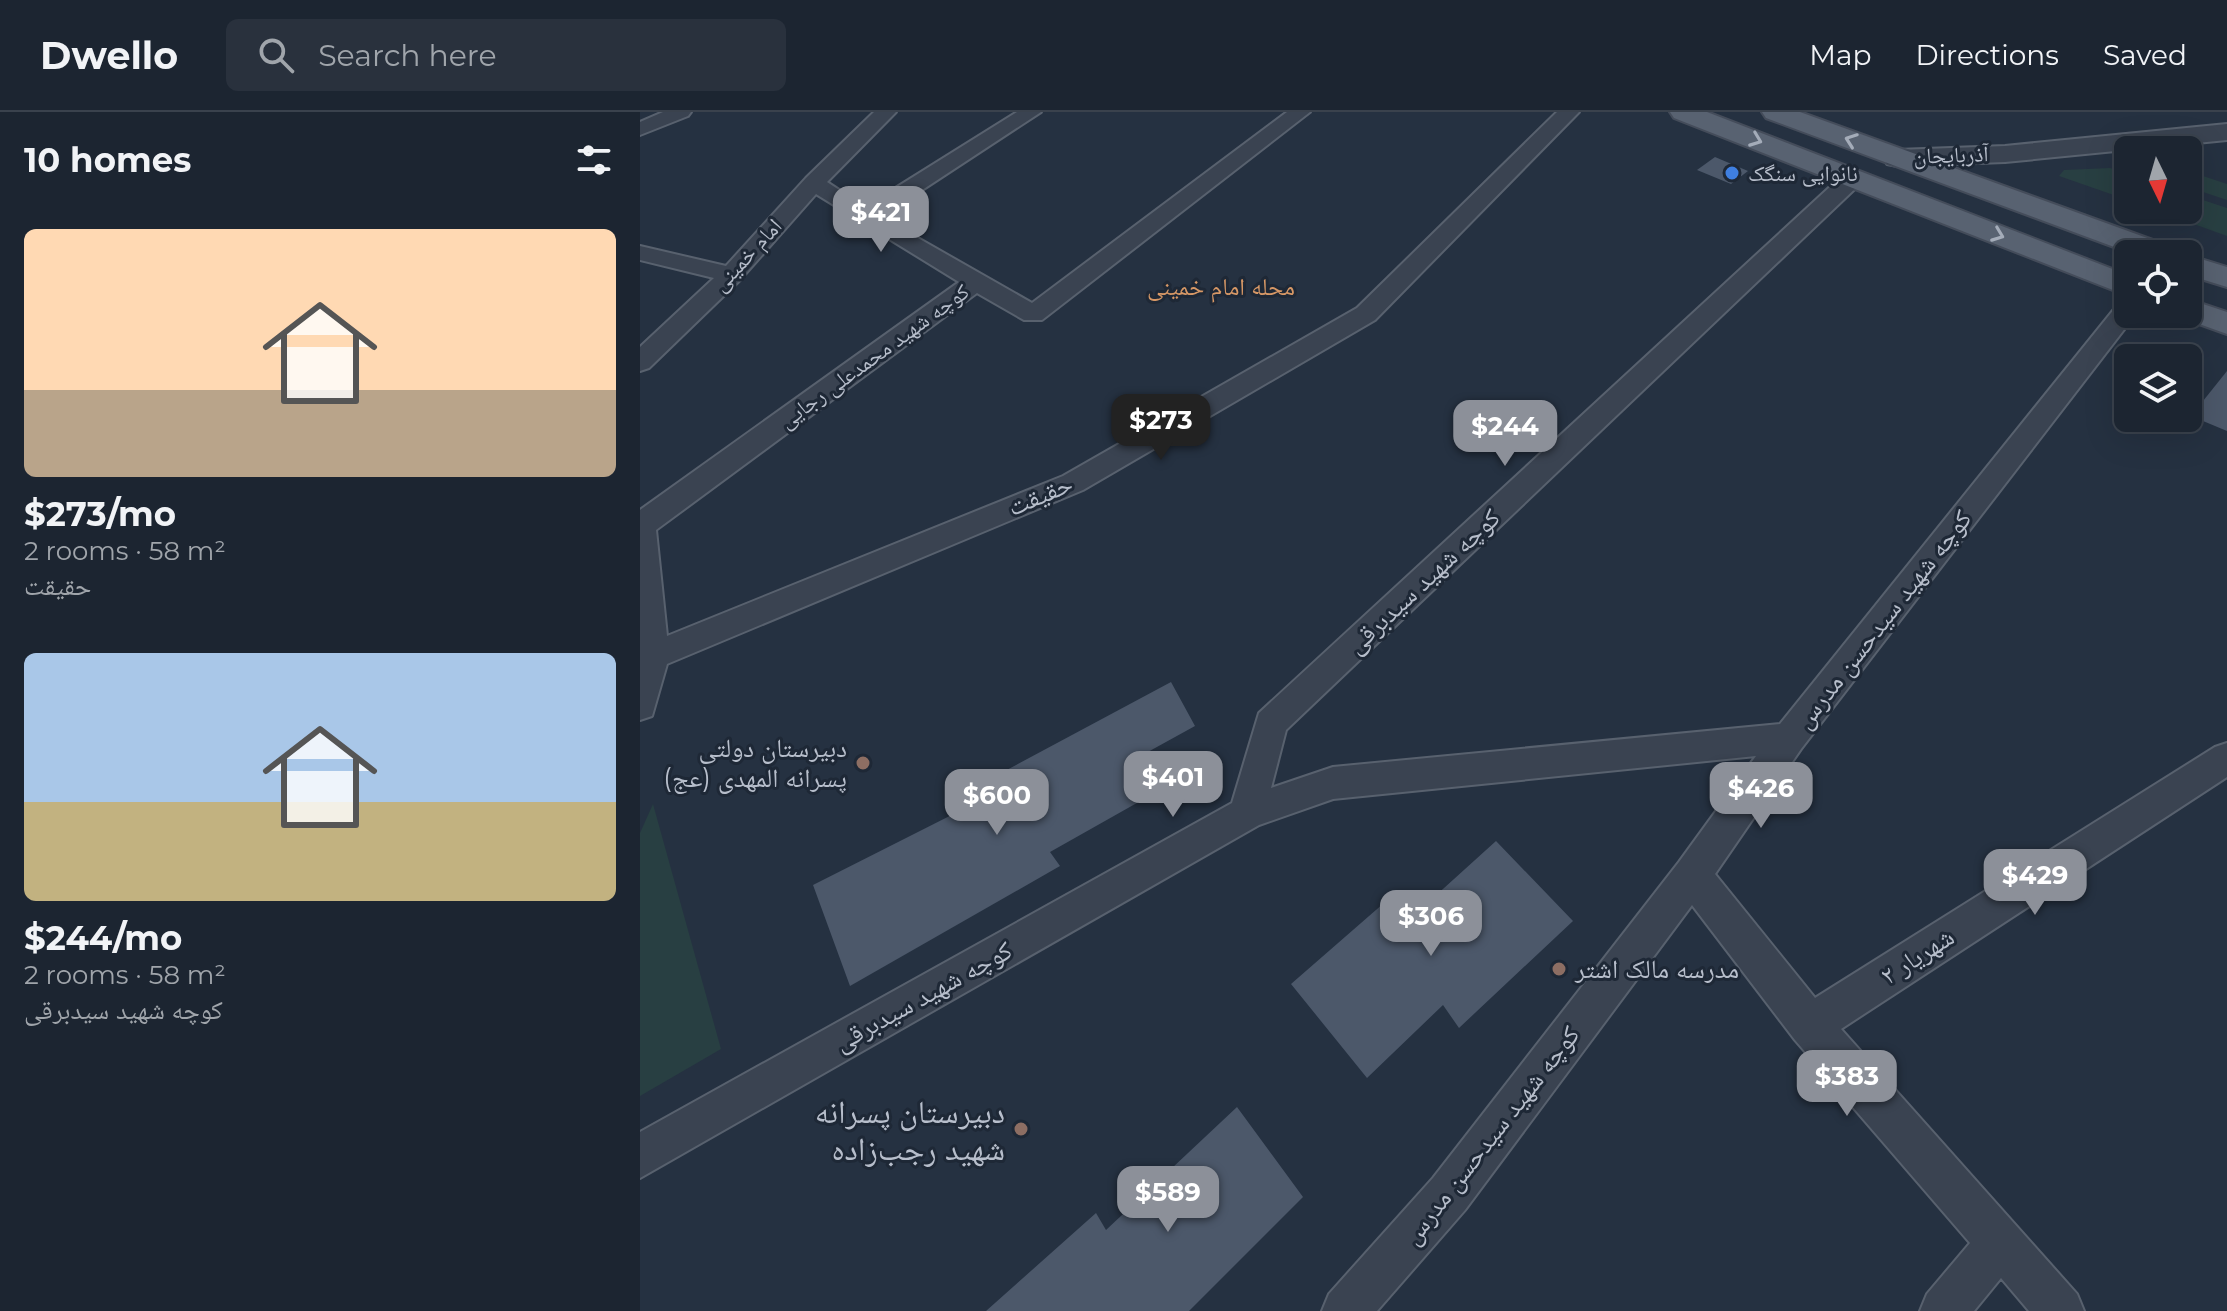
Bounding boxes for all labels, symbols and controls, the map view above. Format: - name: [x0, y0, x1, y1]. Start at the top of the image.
- search box: [226, 19, 786, 91]
- text: Dwello: [40, 32, 178, 79]
- icon: search: [254, 33, 298, 77]
- text: Search here: [318, 37, 497, 74]
- text: Map: [1809, 38, 1871, 72]
- text: Directions: [1915, 38, 2059, 72]
- text: Saved: [2103, 38, 2187, 72]
- one-way arrow: [1748, 130, 1762, 147]
- one-way arrow: [1845, 134, 1859, 150]
- north arrow: [2114, 136, 2202, 224]
- map controls: [2114, 136, 2202, 432]
- icon: filters: [572, 138, 616, 182]
- text: 10 homes: [24, 139, 191, 181]
- street label: آذربایجان: [1913, 140, 1989, 170]
- place label: نانوایی سنگک: [1748, 160, 1858, 187]
- marker: نانوایی سنگک: [1723, 164, 1741, 182]
- pin: $421: [834, 186, 928, 254]
- text: $421: [851, 196, 911, 228]
- street label: امام خمینی: [706, 213, 788, 298]
- one-way arrow: [1990, 225, 2004, 242]
- button: locate: [2114, 240, 2202, 328]
- district label: محله امام خمینی: [1147, 272, 1295, 303]
- street label: کوچه شهید محمدعلی رجایی: [774, 278, 974, 434]
- icon: home: [248, 281, 392, 425]
- button: layers: [2114, 344, 2202, 432]
- pin: $273: [1114, 394, 1208, 462]
- pin: $244: [1458, 400, 1552, 468]
- text: $273: [1129, 404, 1193, 436]
- text: $244: [1471, 410, 1539, 442]
- street label: حقیقت: [1003, 467, 1077, 523]
- text: $273/mo: [24, 493, 176, 535]
- street label: کوچه شهید سیدبرقی: [1339, 501, 1507, 660]
- street label: کوچه شهید سیدحسن مدرس: [1788, 503, 1978, 735]
- text: 2 rooms · 58 m²: [24, 535, 226, 567]
- text: حقیقت: [24, 570, 91, 602]
- icon: home: [248, 705, 392, 849]
- place label: دبیرستان دولتی پسرانه المهدی (عج): [663, 732, 847, 795]
- pin: $401: [1126, 751, 1220, 819]
- marker: دبیرستان دولتی پسرانه المهدی (عج): [854, 754, 872, 772]
- text: $401: [1142, 761, 1204, 793]
- pin: $426: [1714, 762, 1808, 830]
- pin: $600: [950, 769, 1044, 837]
- text: $426: [1728, 772, 1794, 804]
- text: $600: [963, 779, 1031, 811]
- pin: $429: [1988, 849, 2082, 917]
- text: $429: [2002, 859, 2068, 891]
- pin: $306: [1384, 890, 1478, 958]
- text: $306: [1398, 900, 1464, 932]
- text: $244/mo: [24, 917, 182, 959]
- street label: شهریار ۲: [1874, 920, 1960, 992]
- street label: کوچه شهید سیدبرقی: [828, 934, 1018, 1058]
- place label: مدرسه مالک اشتر: [1574, 953, 1739, 985]
- text: 2 rooms · 58 m²: [24, 959, 226, 991]
- marker: مدرسه مالک اشتر: [1550, 960, 1568, 978]
- text: کوچه شهید سیدبرقی: [24, 994, 223, 1026]
- street label: کوچه شهید سیدحسن مدرس: [1396, 1019, 1586, 1251]
- pin: $383: [1800, 1050, 1894, 1118]
- text: $383: [1815, 1060, 1879, 1092]
- place label: دبیرستان پسرانه شهید رجب‌زاده: [815, 1092, 1005, 1168]
- marker: دبیرستان پسرانه شهید رجب‌زاده: [1012, 1120, 1030, 1138]
- pin: $589: [1121, 1166, 1215, 1234]
- text: $589: [1135, 1176, 1201, 1208]

